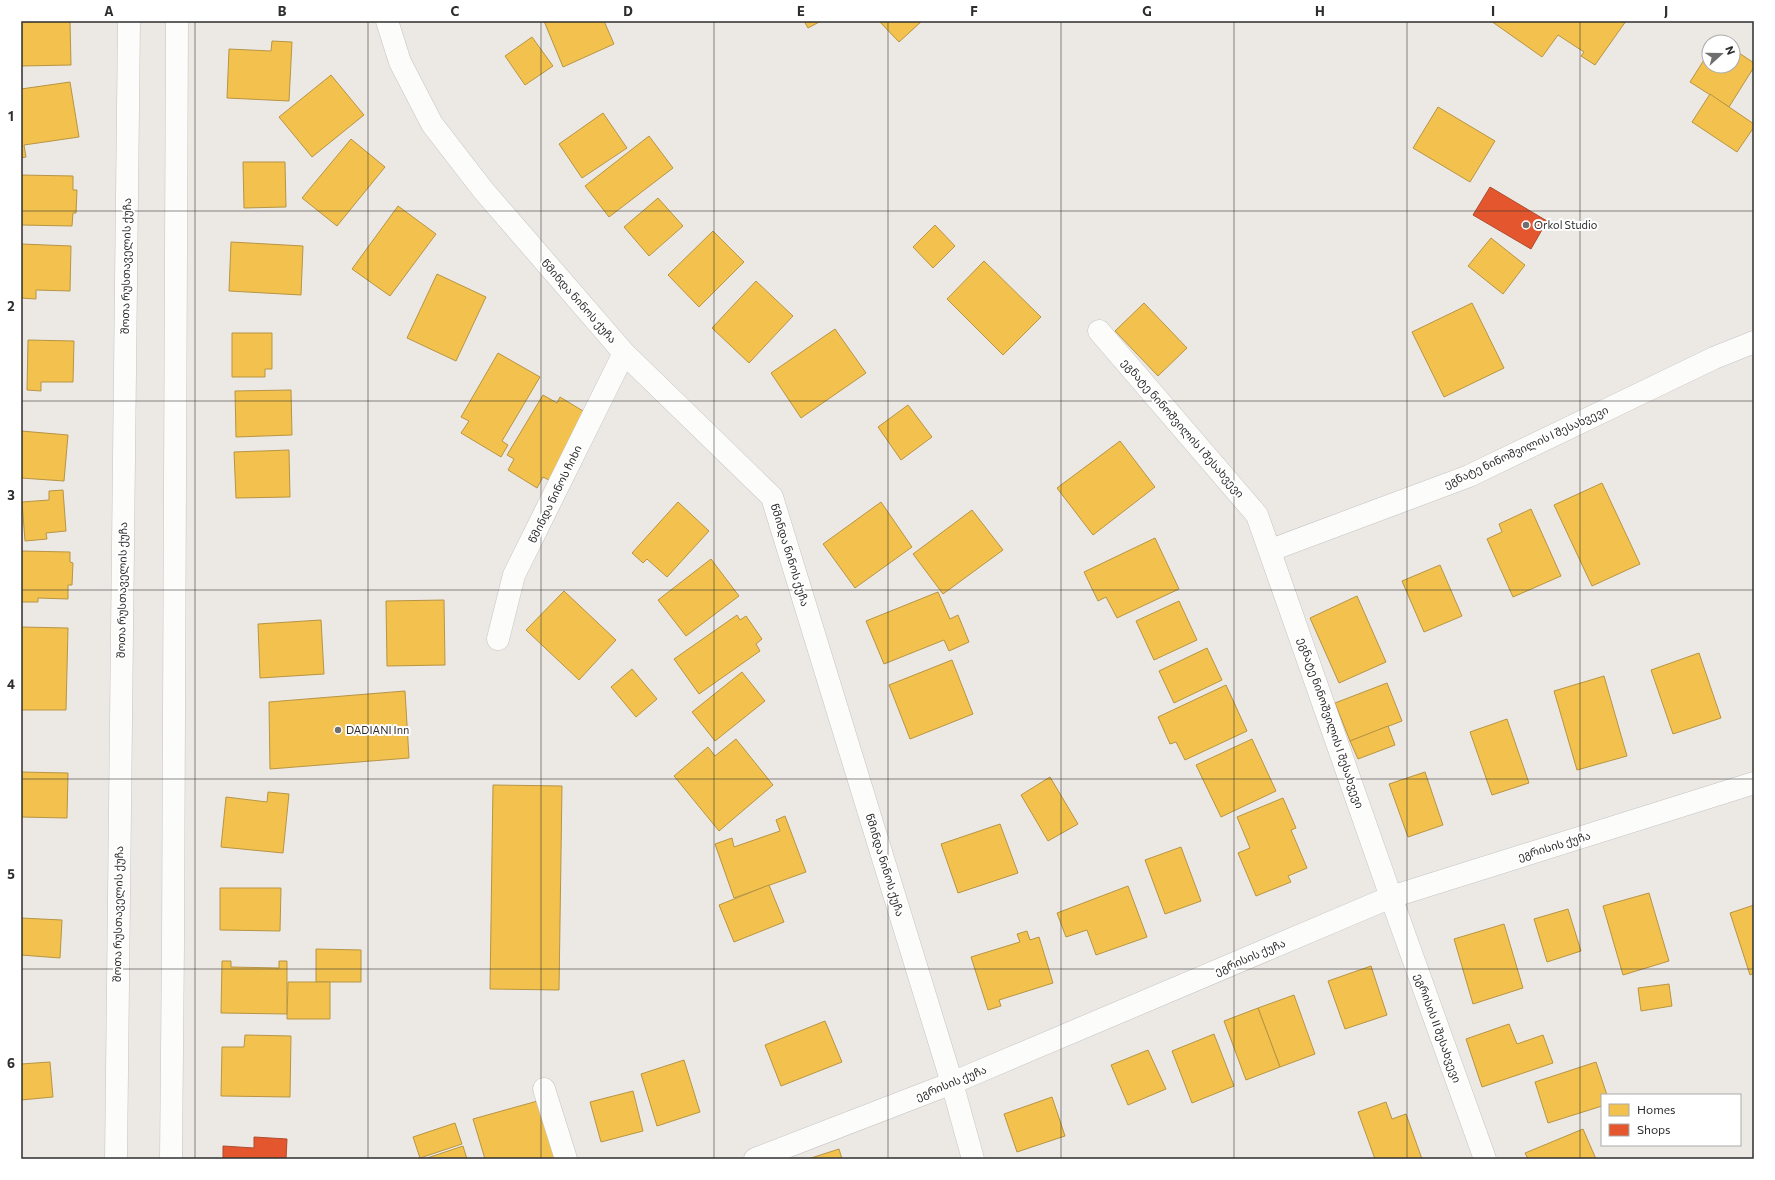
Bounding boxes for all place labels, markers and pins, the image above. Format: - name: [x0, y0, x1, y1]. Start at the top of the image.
- place label: Orkol Studio: [1534, 218, 1598, 231]
- marker: Orkol Studio: [1521, 220, 1531, 230]
- place label: DADIANI Inn: [346, 723, 409, 736]
- marker: DADIANI Inn: [333, 725, 343, 735]

